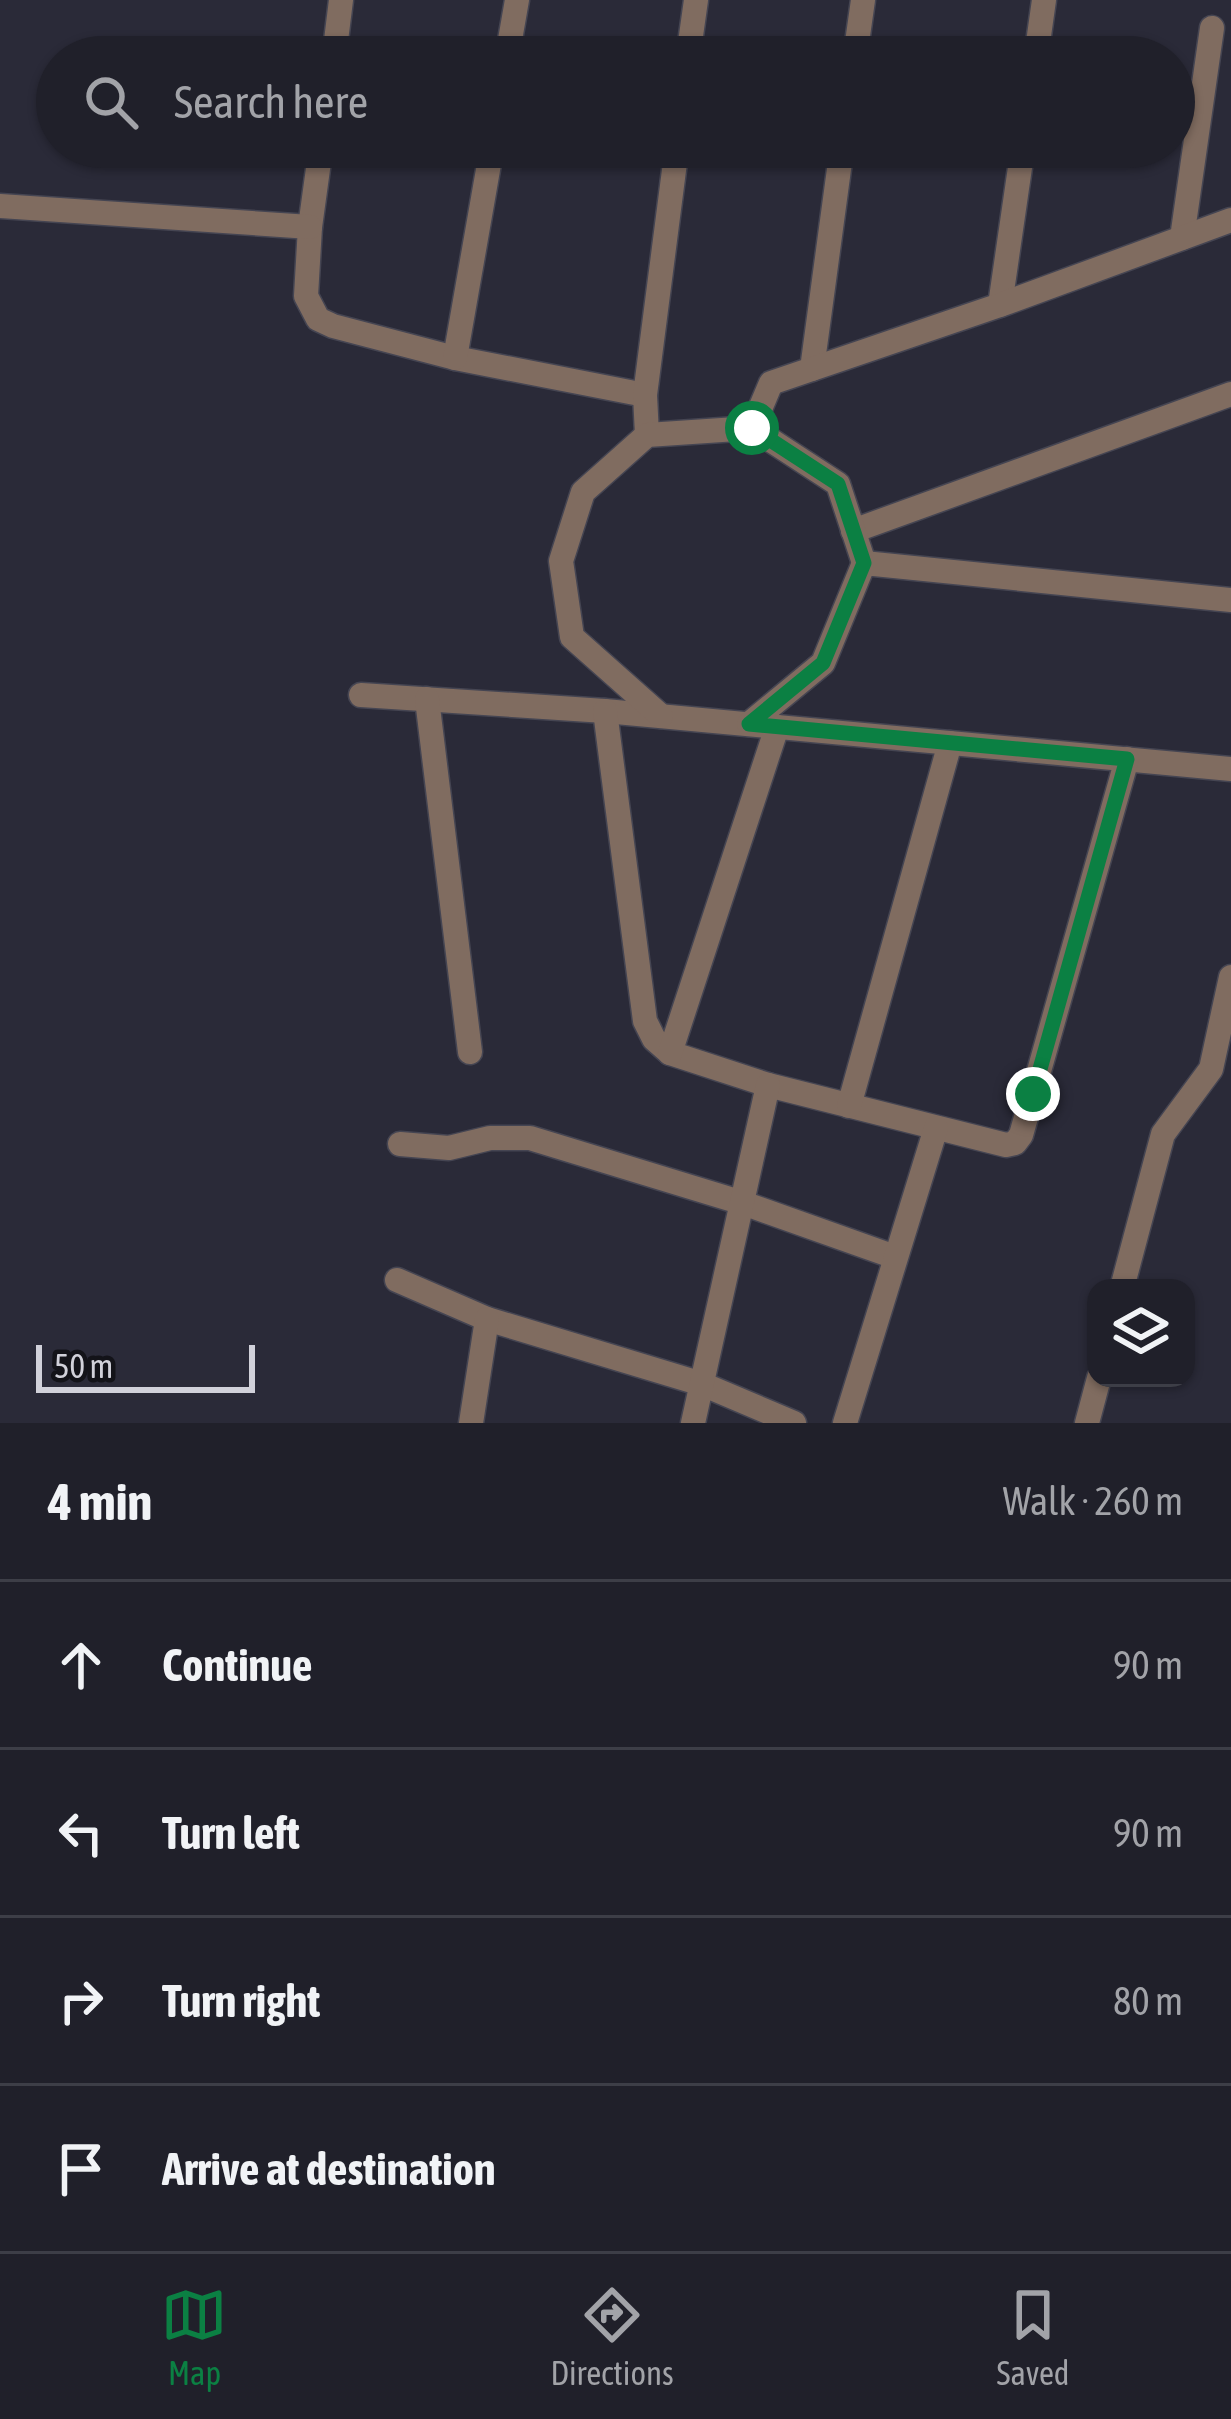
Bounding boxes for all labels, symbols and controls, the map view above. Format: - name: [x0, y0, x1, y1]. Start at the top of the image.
- search box: [36, 36, 1195, 168]
- icon: search: [78, 69, 144, 135]
- text: Search here: [174, 76, 368, 128]
- route start: [725, 401, 779, 455]
- route end: [1006, 1067, 1060, 1121]
- map controls: [1087, 1279, 1195, 1387]
- button: layers: [1087, 1279, 1195, 1387]
- scale bar: [36, 1339, 255, 1392]
- text: 50 m: [54, 1347, 113, 1385]
- text: 4 min: [48, 1472, 152, 1531]
- text: Walk · 260 m: [1003, 1479, 1183, 1523]
- icon: ahead: [48, 1632, 114, 1698]
- text: Continue: [162, 1639, 313, 1691]
- text: 90 m: [1113, 1643, 1183, 1687]
- icon: left: [48, 1800, 114, 1866]
- text: Turn left: [162, 1807, 300, 1859]
- text: 90 m: [1113, 1811, 1183, 1855]
- icon: right: [48, 1968, 114, 2034]
- text: Turn right: [162, 1975, 320, 2027]
- text: 80 m: [1113, 1979, 1183, 2023]
- icon: arrive: [48, 2136, 114, 2202]
- text: Arrive at destination: [162, 2143, 496, 2195]
- tab: Map: [161, 2282, 227, 2392]
- tab: Directions: [550, 2282, 674, 2392]
- tab: Saved: [997, 2282, 1069, 2392]

